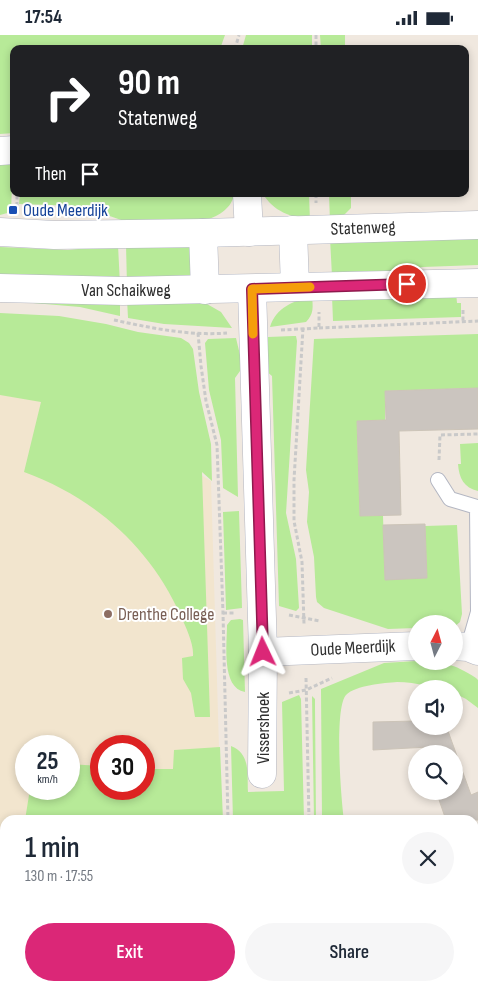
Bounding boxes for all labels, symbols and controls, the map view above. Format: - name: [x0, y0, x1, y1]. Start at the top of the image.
- text: 17:54: [25, 6, 62, 29]
- text: 90 m: [118, 62, 180, 105]
- icon: right: [35, 65, 100, 130]
- text: Statenweg: [118, 105, 197, 132]
- icon: arrive: [76, 160, 104, 188]
- text: Then: [35, 163, 66, 186]
- place label: Oude Meerdijk: [23, 200, 108, 221]
- marker: Oude Meerdijk: [7, 204, 19, 216]
- street label: Statenweg: [330, 216, 396, 240]
- pin: [386, 263, 428, 305]
- icon: arrive: [393, 270, 421, 298]
- street label: Van Schaikweg: [81, 280, 171, 301]
- place label: Drenthe College: [118, 604, 214, 625]
- marker: Drenthe College: [102, 608, 114, 620]
- north arrow: [408, 615, 462, 670]
- map controls: [408, 615, 463, 800]
- position arrow: [236, 625, 288, 677]
- street label: Oude Meerdijk: [310, 635, 396, 661]
- button: sound: [408, 680, 463, 735]
- street label: Vissershoek: [253, 692, 274, 764]
- speed limit sign: 30: [90, 735, 155, 800]
- button: search: [408, 745, 463, 800]
- text: 25: [37, 746, 58, 777]
- text: km/h: [37, 772, 58, 787]
- text: 1 min: [25, 830, 80, 866]
- button: close: [402, 832, 454, 884]
- text: 130 m · 17:55: [25, 867, 93, 886]
- button: Exit: [25, 923, 235, 981]
- button: Share: [245, 923, 454, 981]

